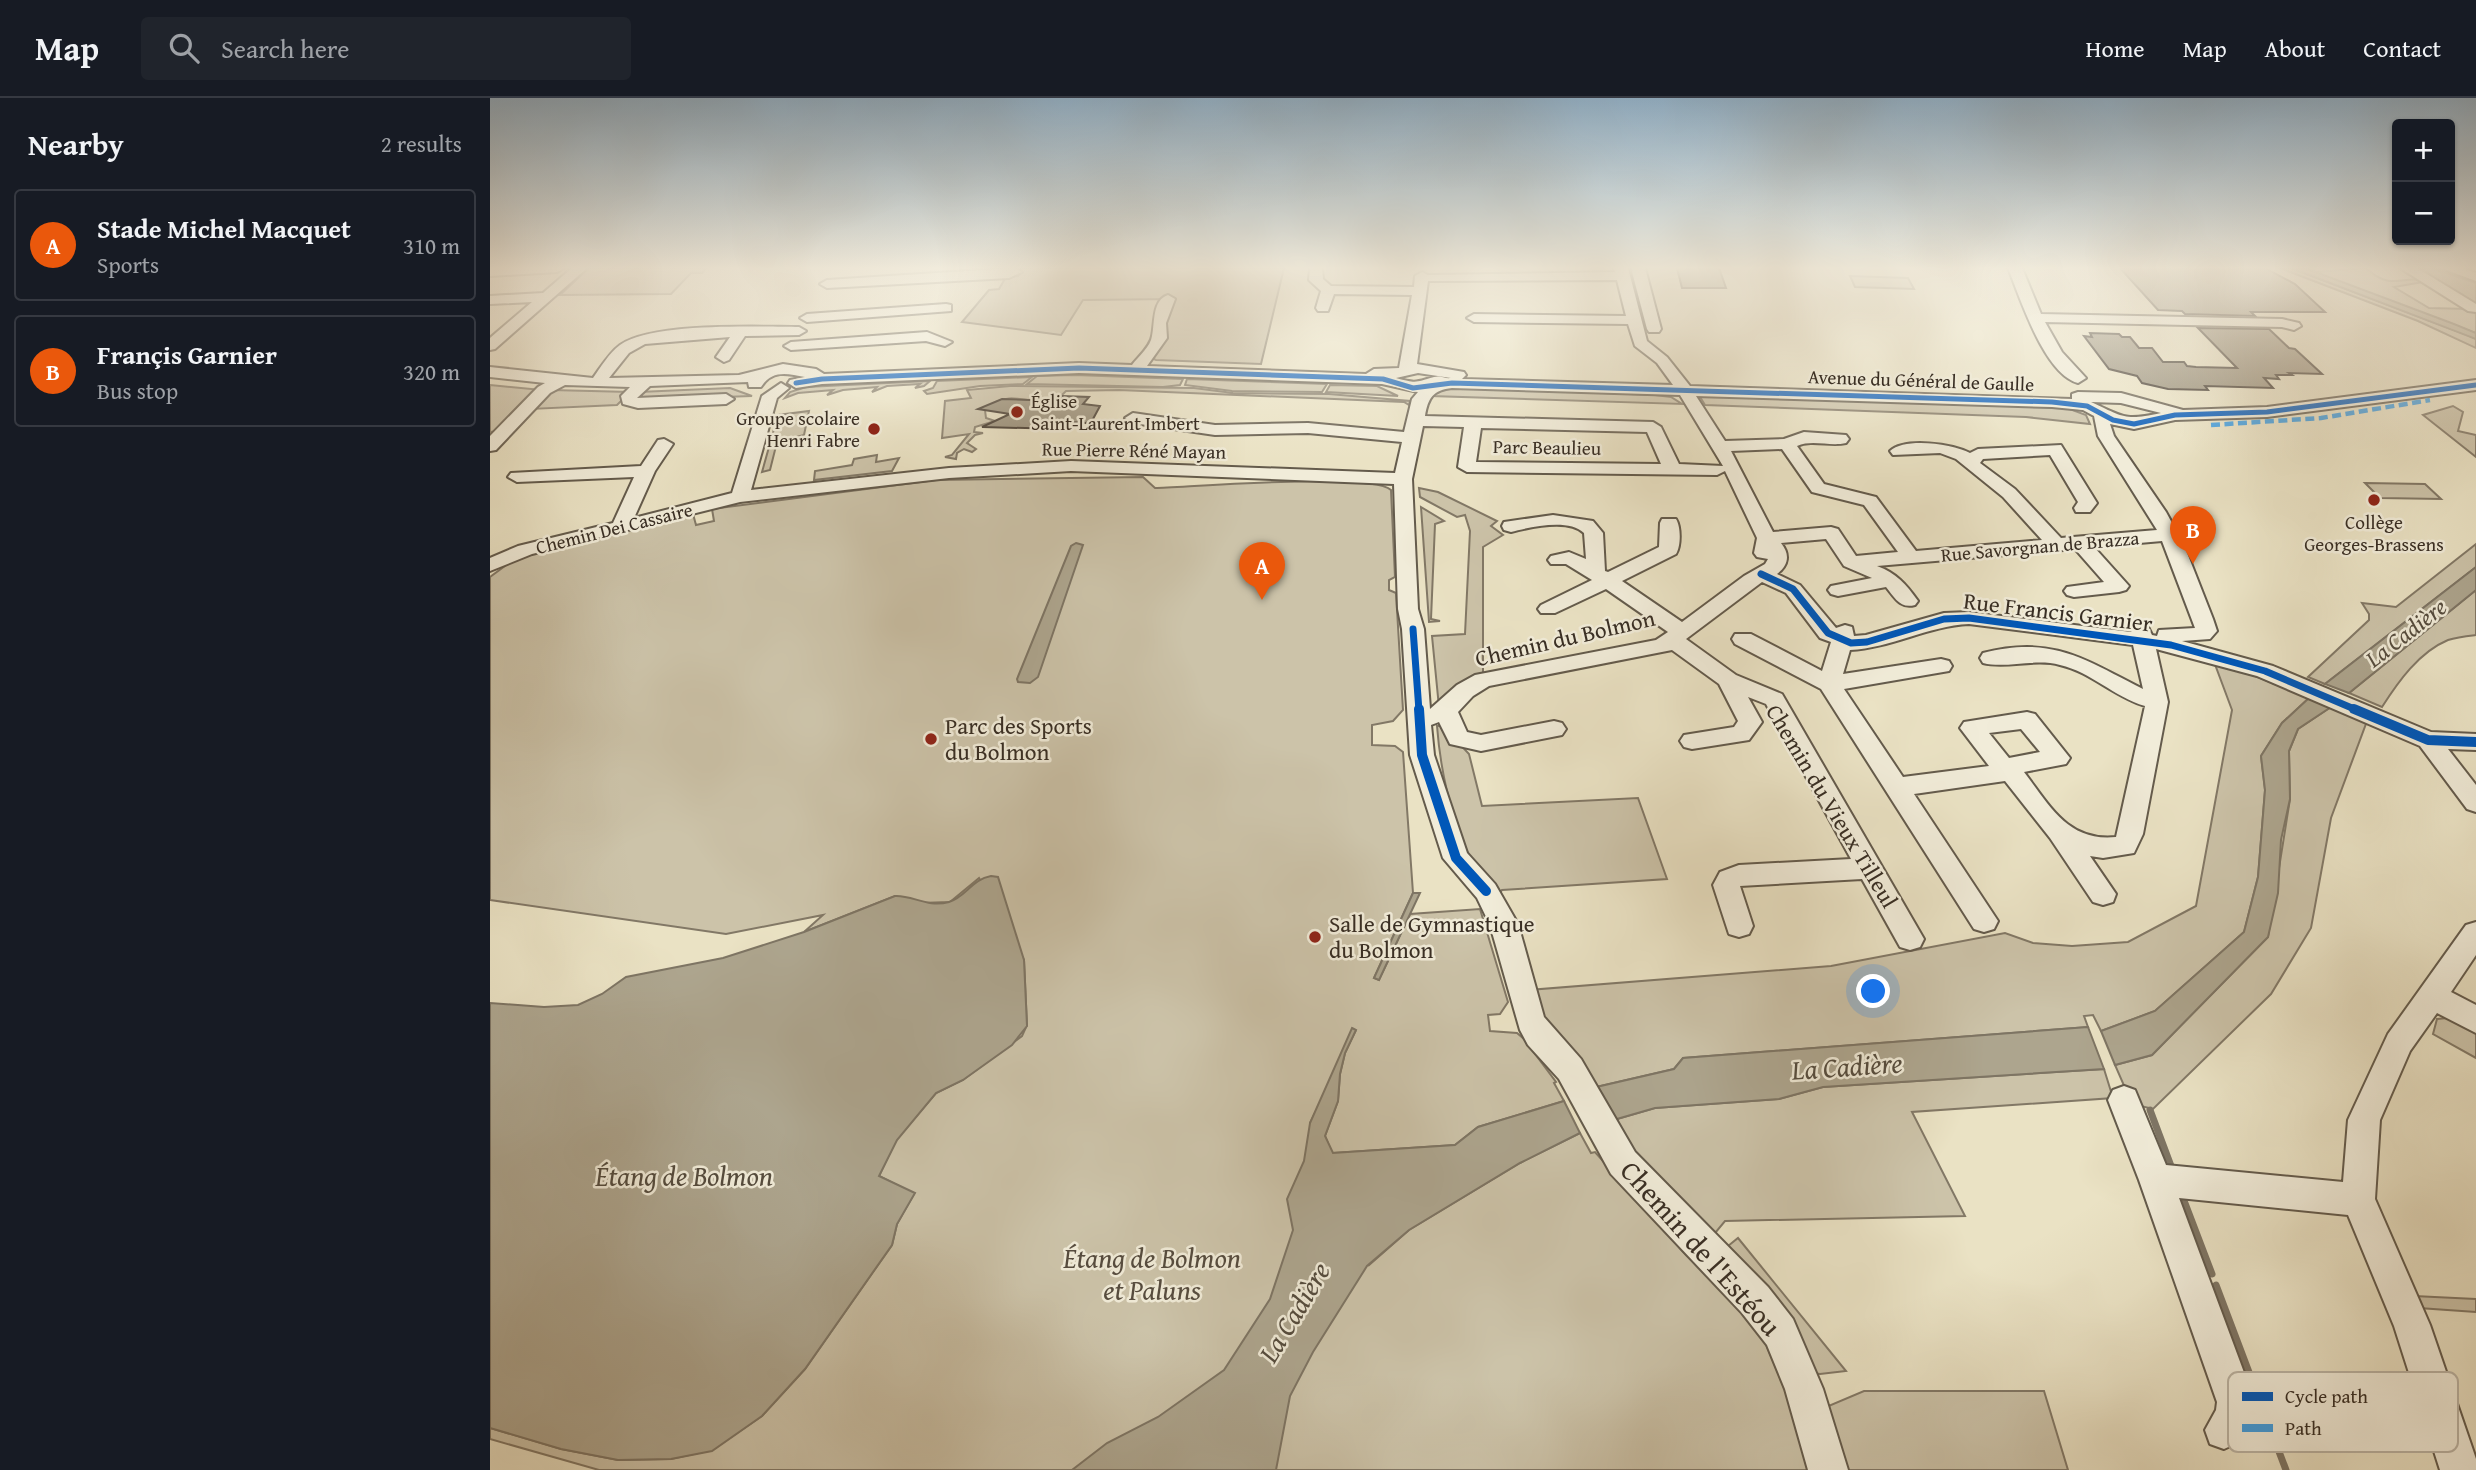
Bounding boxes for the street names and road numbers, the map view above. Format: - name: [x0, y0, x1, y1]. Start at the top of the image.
- street label: Avenue du Général de Gaulle: [1807, 362, 2035, 398]
- street label: Parc Beaulieu: [1493, 432, 1602, 462]
- street label: Rue Pierre Réné Mayan: [1042, 434, 1227, 466]
- street label: Chemin Dei Cassaire: [533, 495, 695, 561]
- street label: Rue Savorgnan de Brazza: [1940, 523, 2140, 569]
- street label: Rue Francis Garnier: [1962, 584, 2155, 640]
- street label: Chemin du Bolmon: [1472, 601, 1658, 674]
- street label: Chemin du Vieux Tilleul: [1758, 698, 1907, 914]
- street label: Chemin de l'Estéou: [1611, 1151, 1791, 1345]

